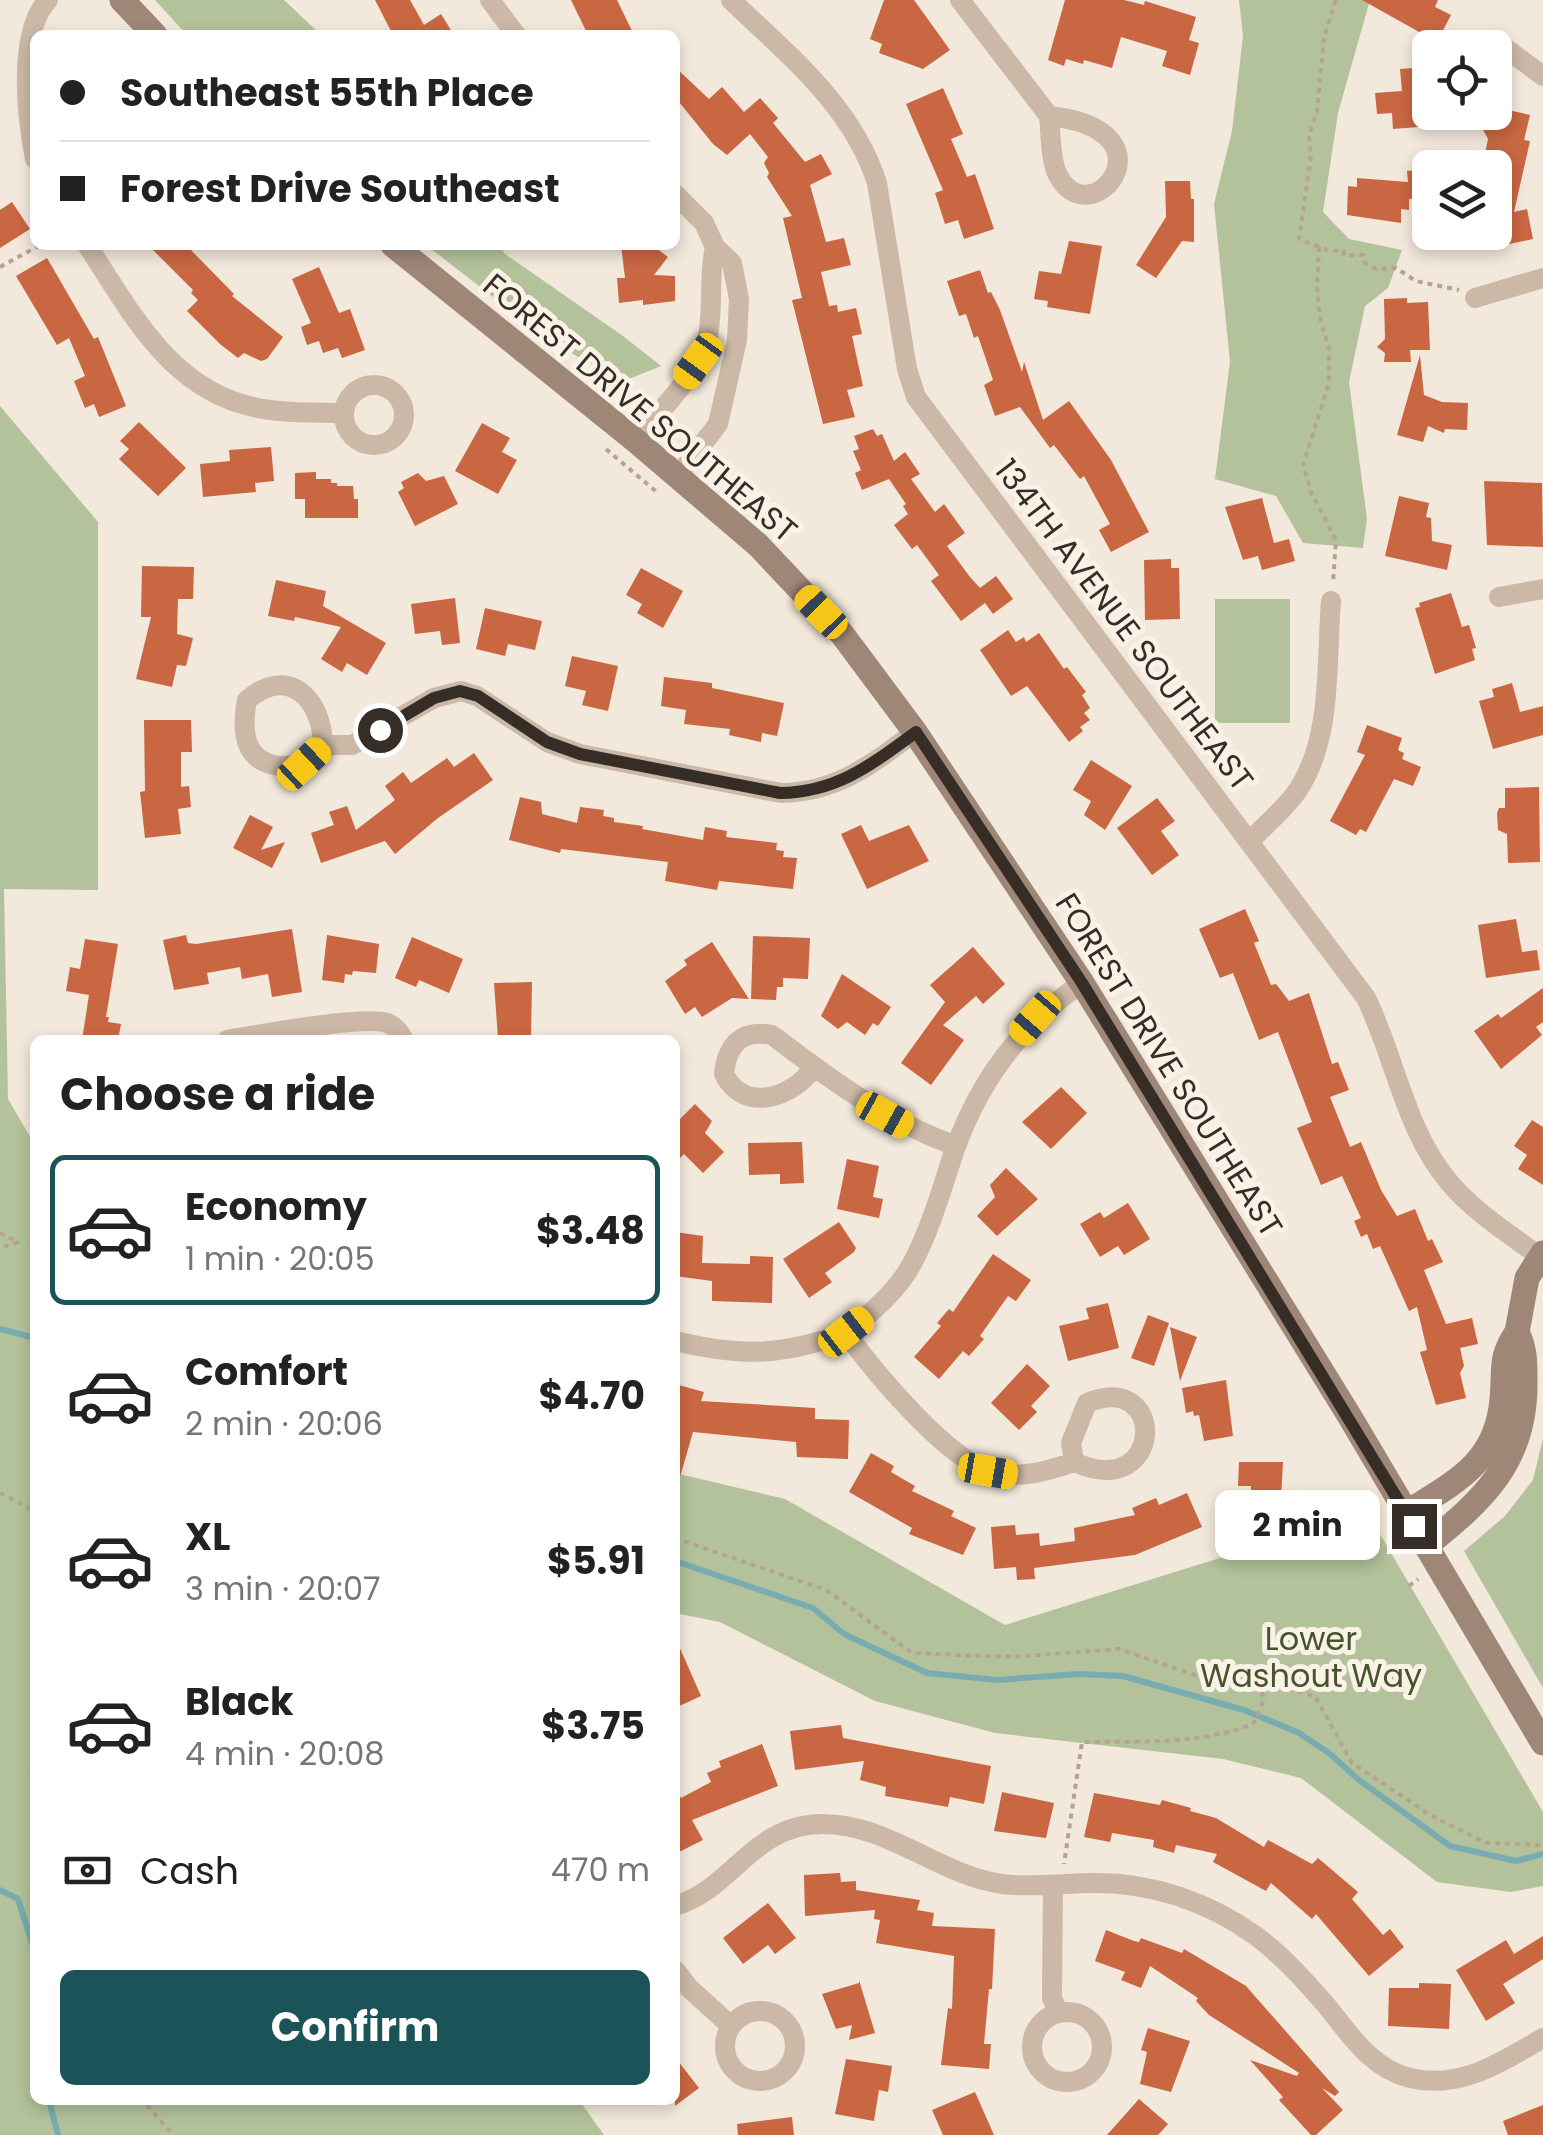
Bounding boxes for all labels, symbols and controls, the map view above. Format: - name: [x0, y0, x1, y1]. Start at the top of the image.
- map controls: [1412, 30, 1512, 250]
- button: locate: [1412, 30, 1512, 130]
- text: Southeast 55th Place: [120, 66, 534, 119]
- button: layers: [1412, 150, 1512, 250]
- text: Forest Drive Southeast: [120, 162, 560, 215]
- street label: FOREST DRIVE SOUTHEAST: [474, 263, 807, 553]
- car: [668, 328, 728, 394]
- street label: 134TH AVENUE SOUTHEAST: [985, 449, 1264, 800]
- car: [789, 580, 853, 644]
- route start: [358, 708, 403, 753]
- car: [272, 733, 336, 795]
- street label: FOREST DRIVE SOUTHEAST: [1045, 884, 1294, 1245]
- car: [1004, 986, 1066, 1050]
- text: Choose a ride: [60, 1063, 375, 1126]
- car: [851, 1087, 919, 1143]
- text: Economy: [185, 1180, 367, 1233]
- icon: car: [65, 1185, 155, 1275]
- text: $3.48: [536, 1204, 645, 1257]
- text: 1 min · 20:05: [185, 1236, 374, 1281]
- car: [813, 1302, 879, 1362]
- text: Comfort: [185, 1345, 348, 1398]
- icon: car: [65, 1350, 155, 1440]
- text: $4.70: [538, 1369, 645, 1422]
- text: 2 min · 20:06: [185, 1401, 383, 1446]
- car: [956, 1451, 1020, 1491]
- callout: 2 min: [1214, 1491, 1379, 1561]
- text: 2 min: [1253, 1502, 1342, 1547]
- route end: [1392, 1504, 1437, 1549]
- text: XL: [185, 1510, 230, 1563]
- icon: car: [65, 1515, 155, 1605]
- text: $5.91: [547, 1534, 645, 1587]
- text: 3 min · 20:07: [185, 1566, 380, 1611]
- park label: Lower Washout Way: [1200, 1616, 1422, 1698]
- text: Black: [185, 1675, 294, 1728]
- icon: car: [65, 1680, 155, 1770]
- text: $3.75: [541, 1699, 645, 1752]
- text: 4 min · 20:08: [185, 1731, 384, 1776]
- icon: cash: [60, 1843, 115, 1898]
- text: Cash: [140, 1844, 239, 1897]
- text: 470 m: [551, 1847, 650, 1892]
- button: Confirm: [60, 1970, 650, 2085]

